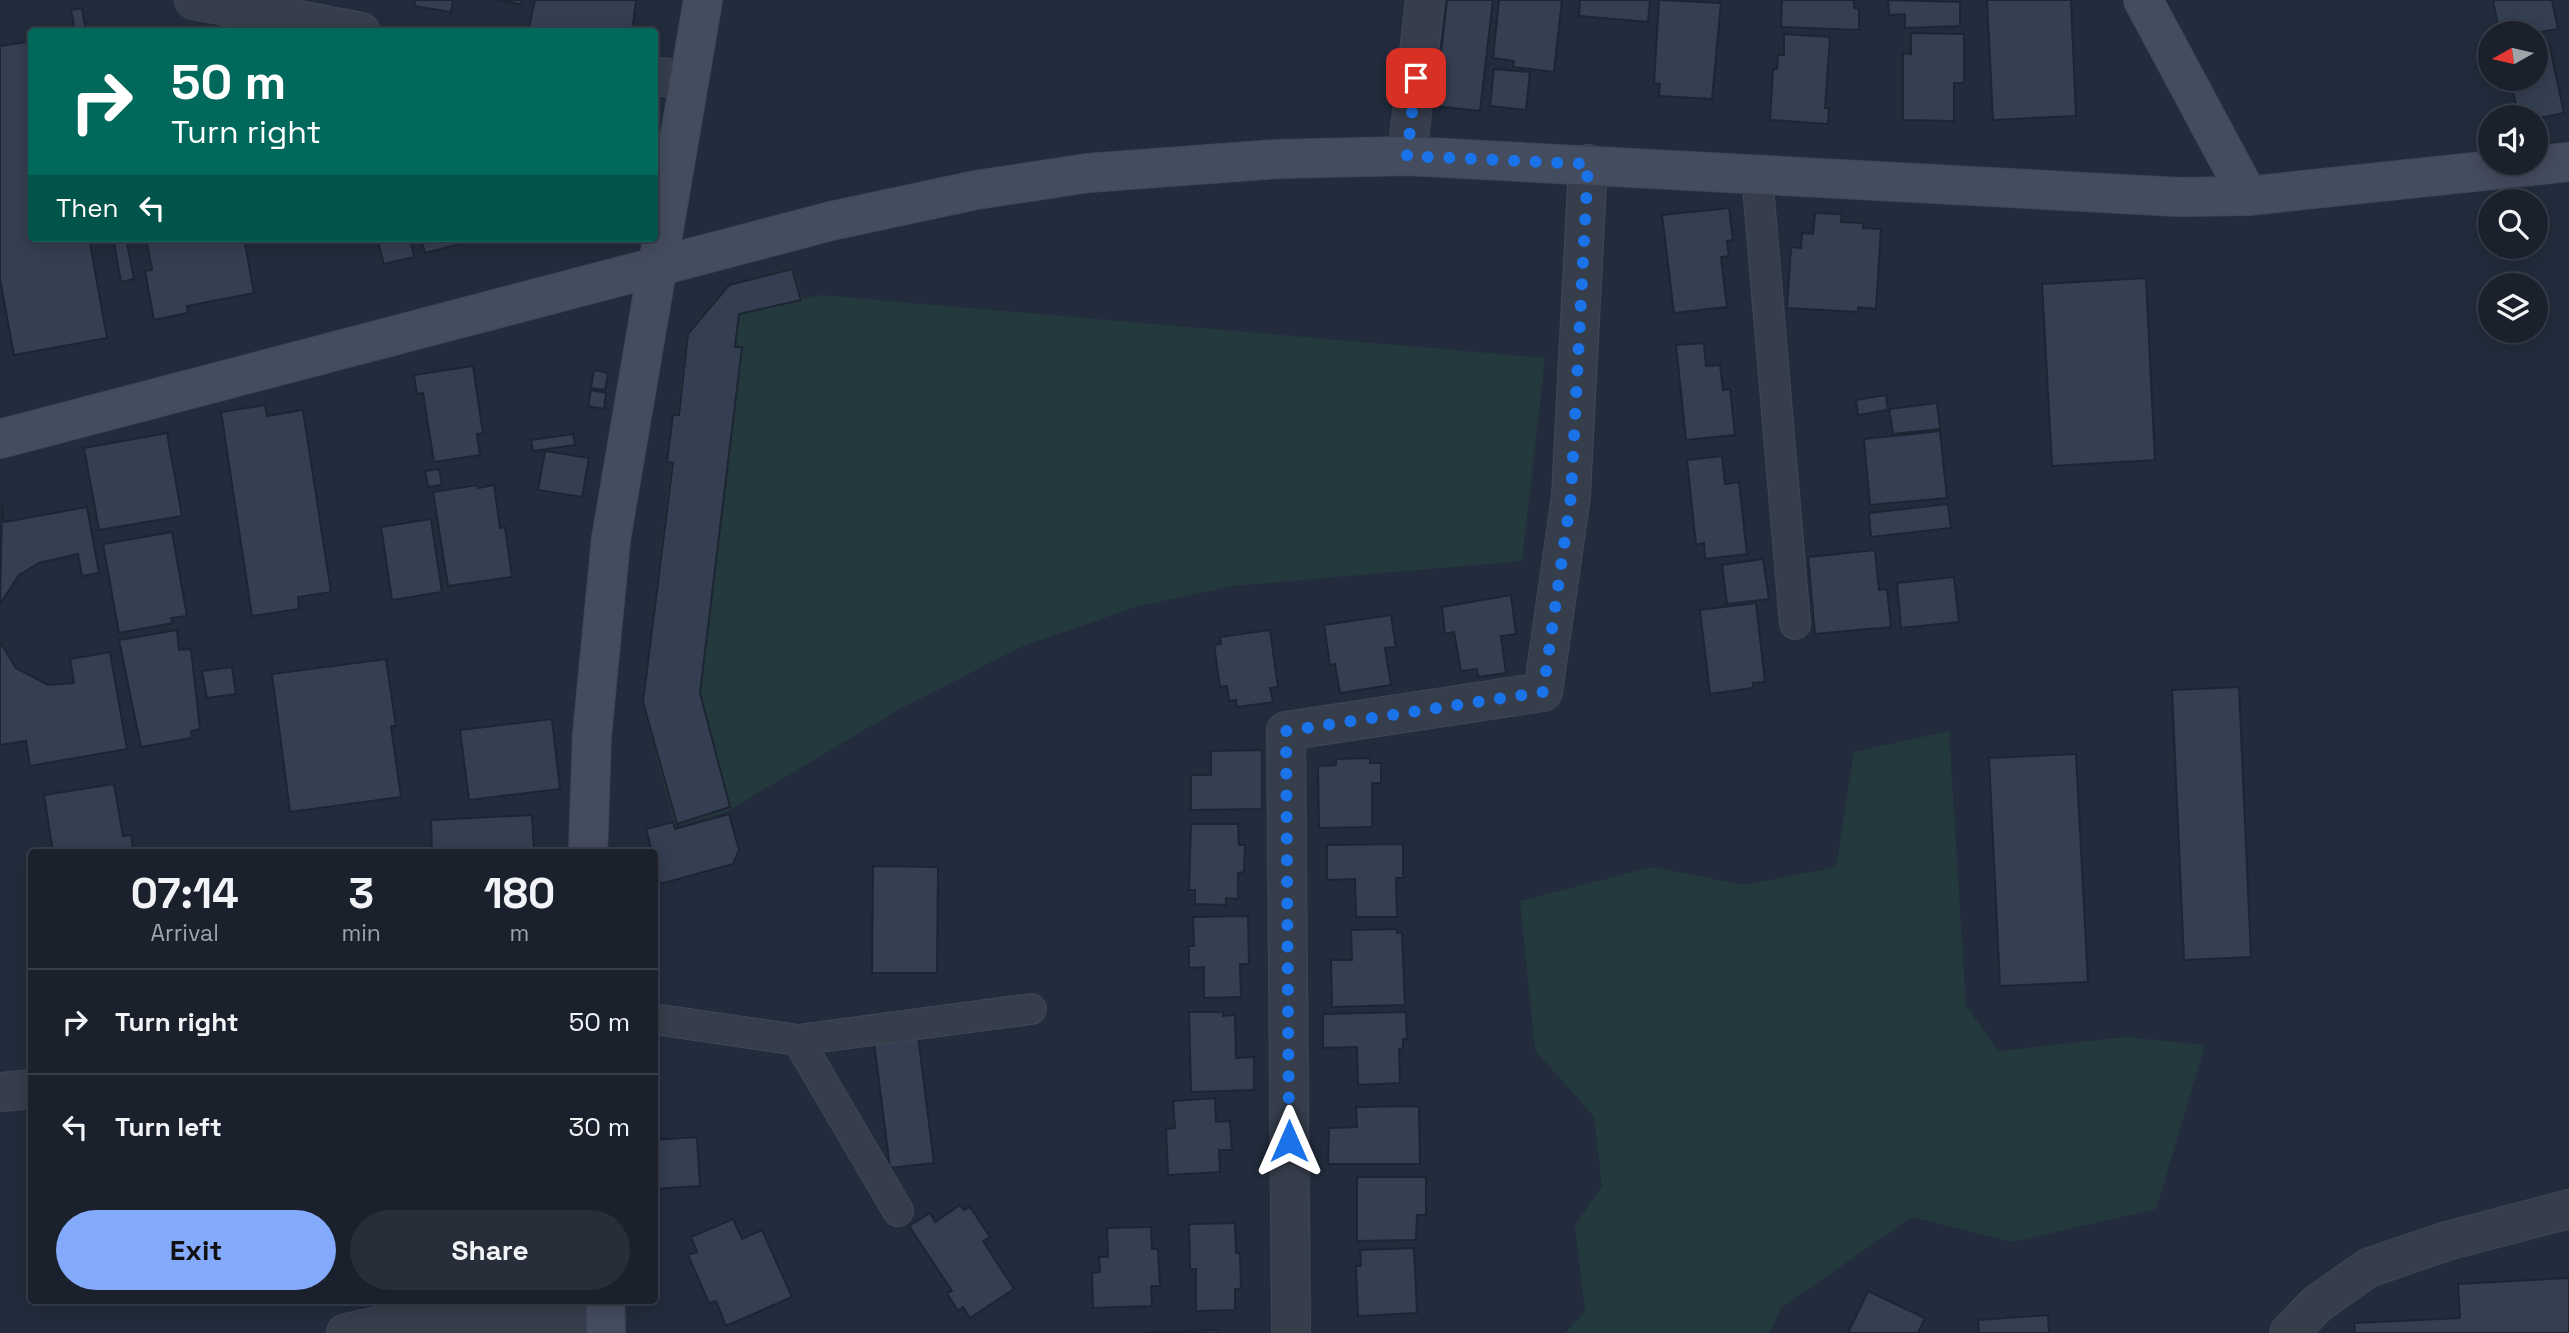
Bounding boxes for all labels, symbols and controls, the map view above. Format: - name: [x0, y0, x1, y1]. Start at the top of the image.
- north arrow: [2478, 21, 2548, 91]
- map controls: [2478, 21, 2548, 343]
- pin: [1386, 48, 1446, 108]
- text: 50 m: [171, 51, 286, 113]
- icon: right: [56, 56, 147, 147]
- icon: arrive: [1397, 59, 1435, 97]
- button: sound: [2478, 105, 2548, 175]
- text: Turn right: [171, 112, 321, 152]
- icon: left: [133, 189, 171, 227]
- button: search: [2478, 189, 2548, 259]
- text: Then: [56, 191, 119, 225]
- button: layers: [2478, 273, 2548, 343]
- text: 07:14: [131, 867, 239, 920]
- text: 3: [348, 867, 374, 920]
- text: 180: [484, 867, 555, 920]
- text: Arrival: [151, 918, 219, 948]
- text: min: [341, 918, 381, 948]
- text: m: [510, 918, 529, 948]
- icon: right: [56, 1003, 94, 1041]
- text: Turn right: [115, 1005, 239, 1039]
- text: 50 m: [569, 1005, 630, 1039]
- position arrow: [1252, 1104, 1326, 1178]
- icon: left: [56, 1108, 94, 1146]
- text: Turn left: [115, 1110, 222, 1144]
- text: 30 m: [569, 1110, 630, 1144]
- button: Exit: [56, 1210, 336, 1290]
- button: Share: [350, 1210, 630, 1290]

